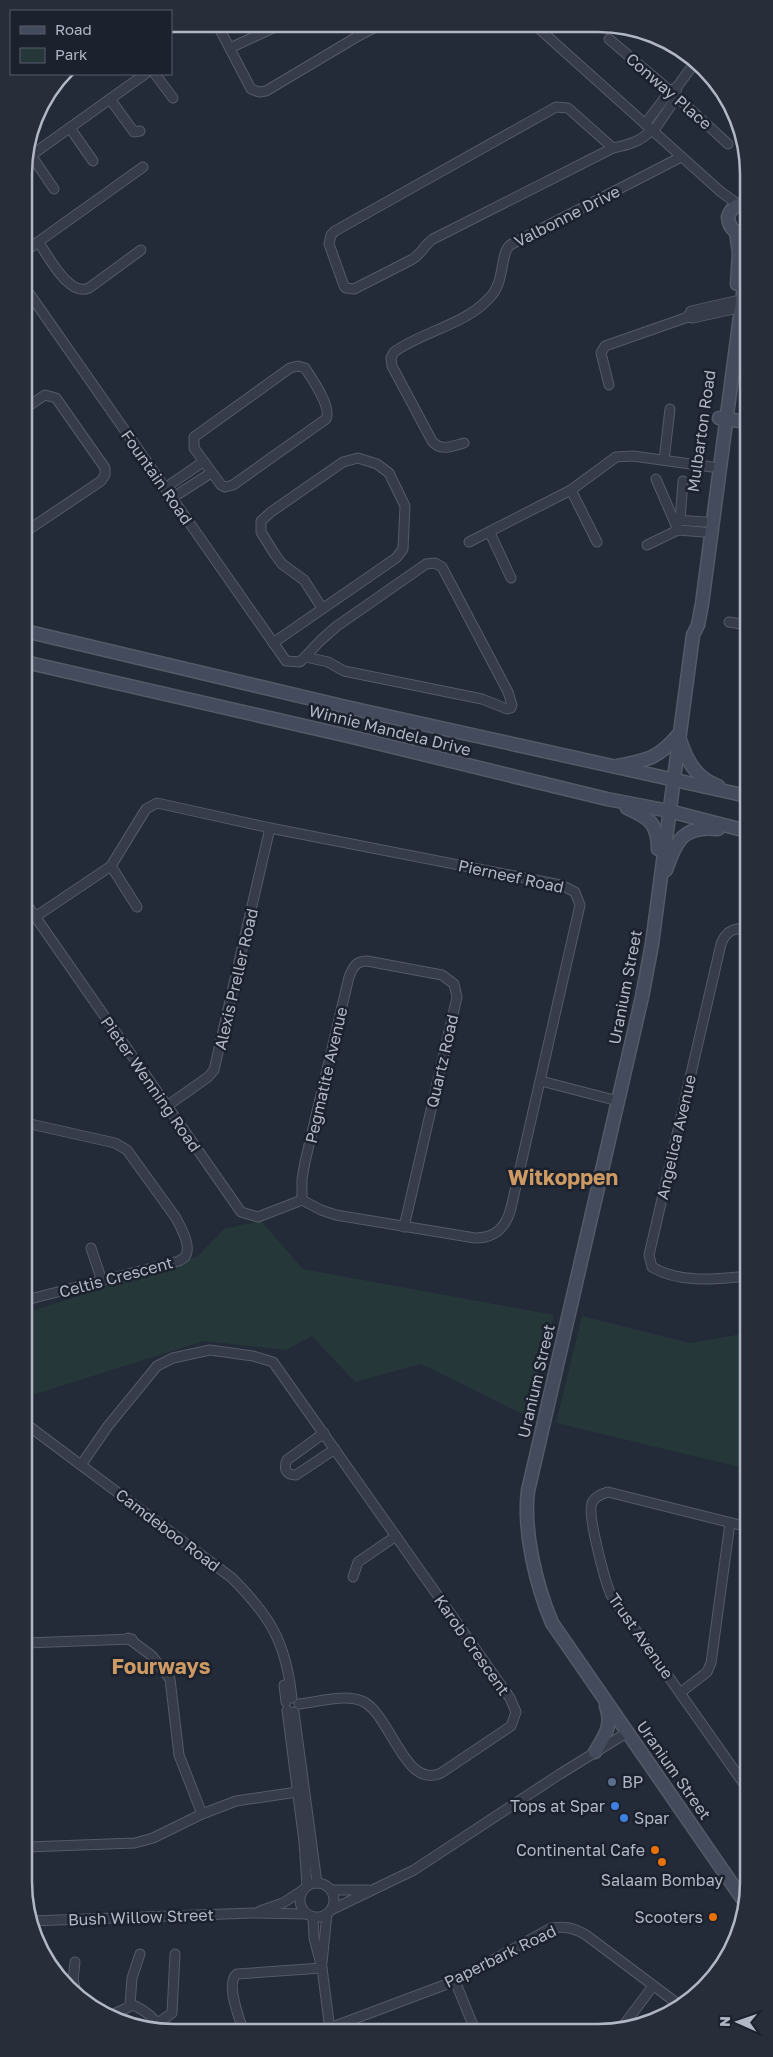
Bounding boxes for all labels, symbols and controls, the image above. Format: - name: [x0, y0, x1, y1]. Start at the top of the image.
- legend: [10, 10, 172, 75]
- text: Road: [55, 20, 92, 38]
- text: Park: [55, 45, 88, 63]
- street label: Conway Place: [622, 48, 716, 134]
- street label: Valbonne Drive: [511, 181, 623, 251]
- street label: Mulbarton Road: [683, 369, 719, 493]
- street label: Fountain Road: [117, 426, 197, 528]
- street label: Winnie Mandela Drive: [307, 700, 473, 760]
- street label: Pierneef Road: [456, 855, 566, 897]
- street label: Alexis Preller Road: [210, 906, 262, 1052]
- street label: Uranium Street: [604, 928, 646, 1046]
- street label: Pegmatite Avenue: [301, 1005, 351, 1145]
- street label: Pieter Wenning Road: [97, 1012, 205, 1156]
- street label: Quartz Road: [422, 1012, 462, 1110]
- street label: Angelica Avenue: [652, 1073, 700, 1201]
- district label: Witkoppen: [508, 1164, 618, 1190]
- street label: Celtis Crescent: [57, 1252, 175, 1302]
- street label: Uranium Street: [513, 1322, 559, 1440]
- street label: Camdeboo Road: [112, 1484, 224, 1576]
- street label: Trust Avenue: [604, 1589, 678, 1683]
- street label: Karob Crescent: [430, 1591, 514, 1699]
- district label: Fourways: [112, 1653, 211, 1679]
- street label: Uranium Street: [633, 1717, 715, 1823]
- place label: BP: [622, 1772, 643, 1792]
- marker: BP: [606, 1776, 618, 1788]
- place label: Tops at Spar: [510, 1796, 605, 1816]
- marker: Tops at Spar: [609, 1800, 621, 1812]
- place label: Spar: [634, 1808, 669, 1828]
- marker: Spar: [618, 1812, 630, 1824]
- place label: Continental Cafe: [516, 1840, 645, 1860]
- marker: Continental Cafe: [649, 1844, 661, 1856]
- marker: Salaam Bombay: [656, 1856, 668, 1868]
- place label: Salaam Bombay: [601, 1870, 723, 1890]
- street label: Bush Willow Street: [68, 1904, 214, 1930]
- place label: Scooters: [634, 1907, 703, 1927]
- marker: Scooters: [707, 1911, 719, 1923]
- street label: Paperbark Road: [441, 1920, 559, 1992]
- north arrow: [713, 1997, 763, 2047]
- text: N: [716, 2016, 733, 2027]

